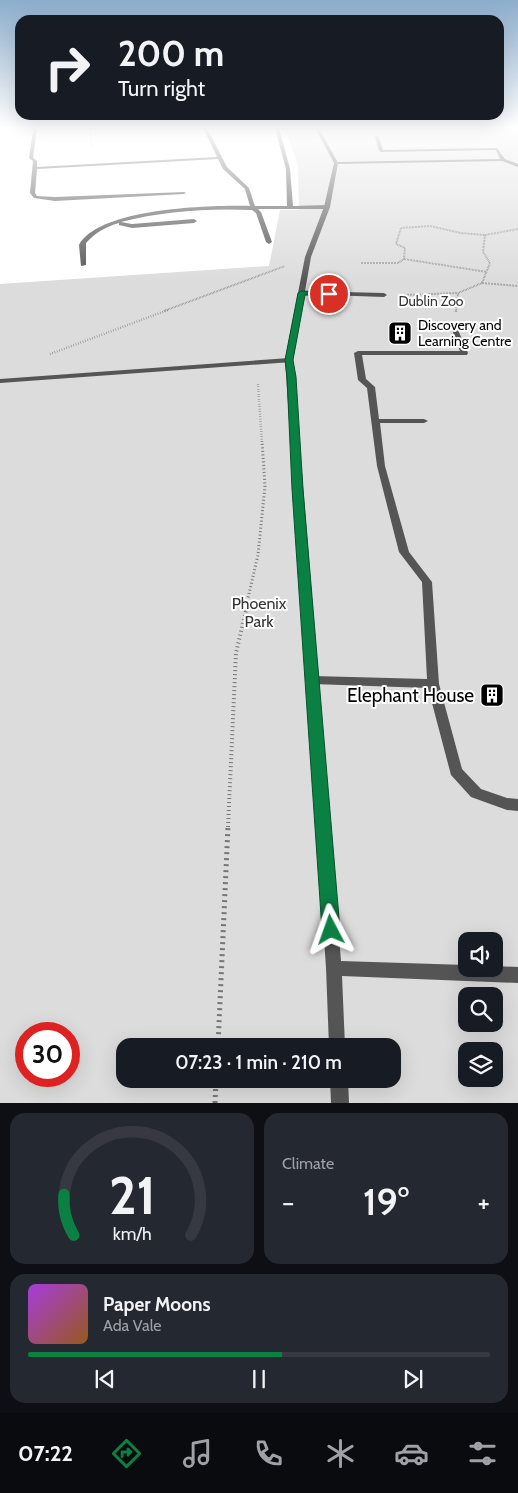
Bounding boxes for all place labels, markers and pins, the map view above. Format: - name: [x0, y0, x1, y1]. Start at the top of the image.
- pin: [308, 273, 350, 315]
- place label: Discovery and Learning Centre: [418, 316, 511, 350]
- building icon: Discovery and Learning Centre: [387, 320, 413, 346]
- building icon: Elephant House: [479, 682, 505, 708]
- place label: Elephant House: [347, 684, 474, 707]

